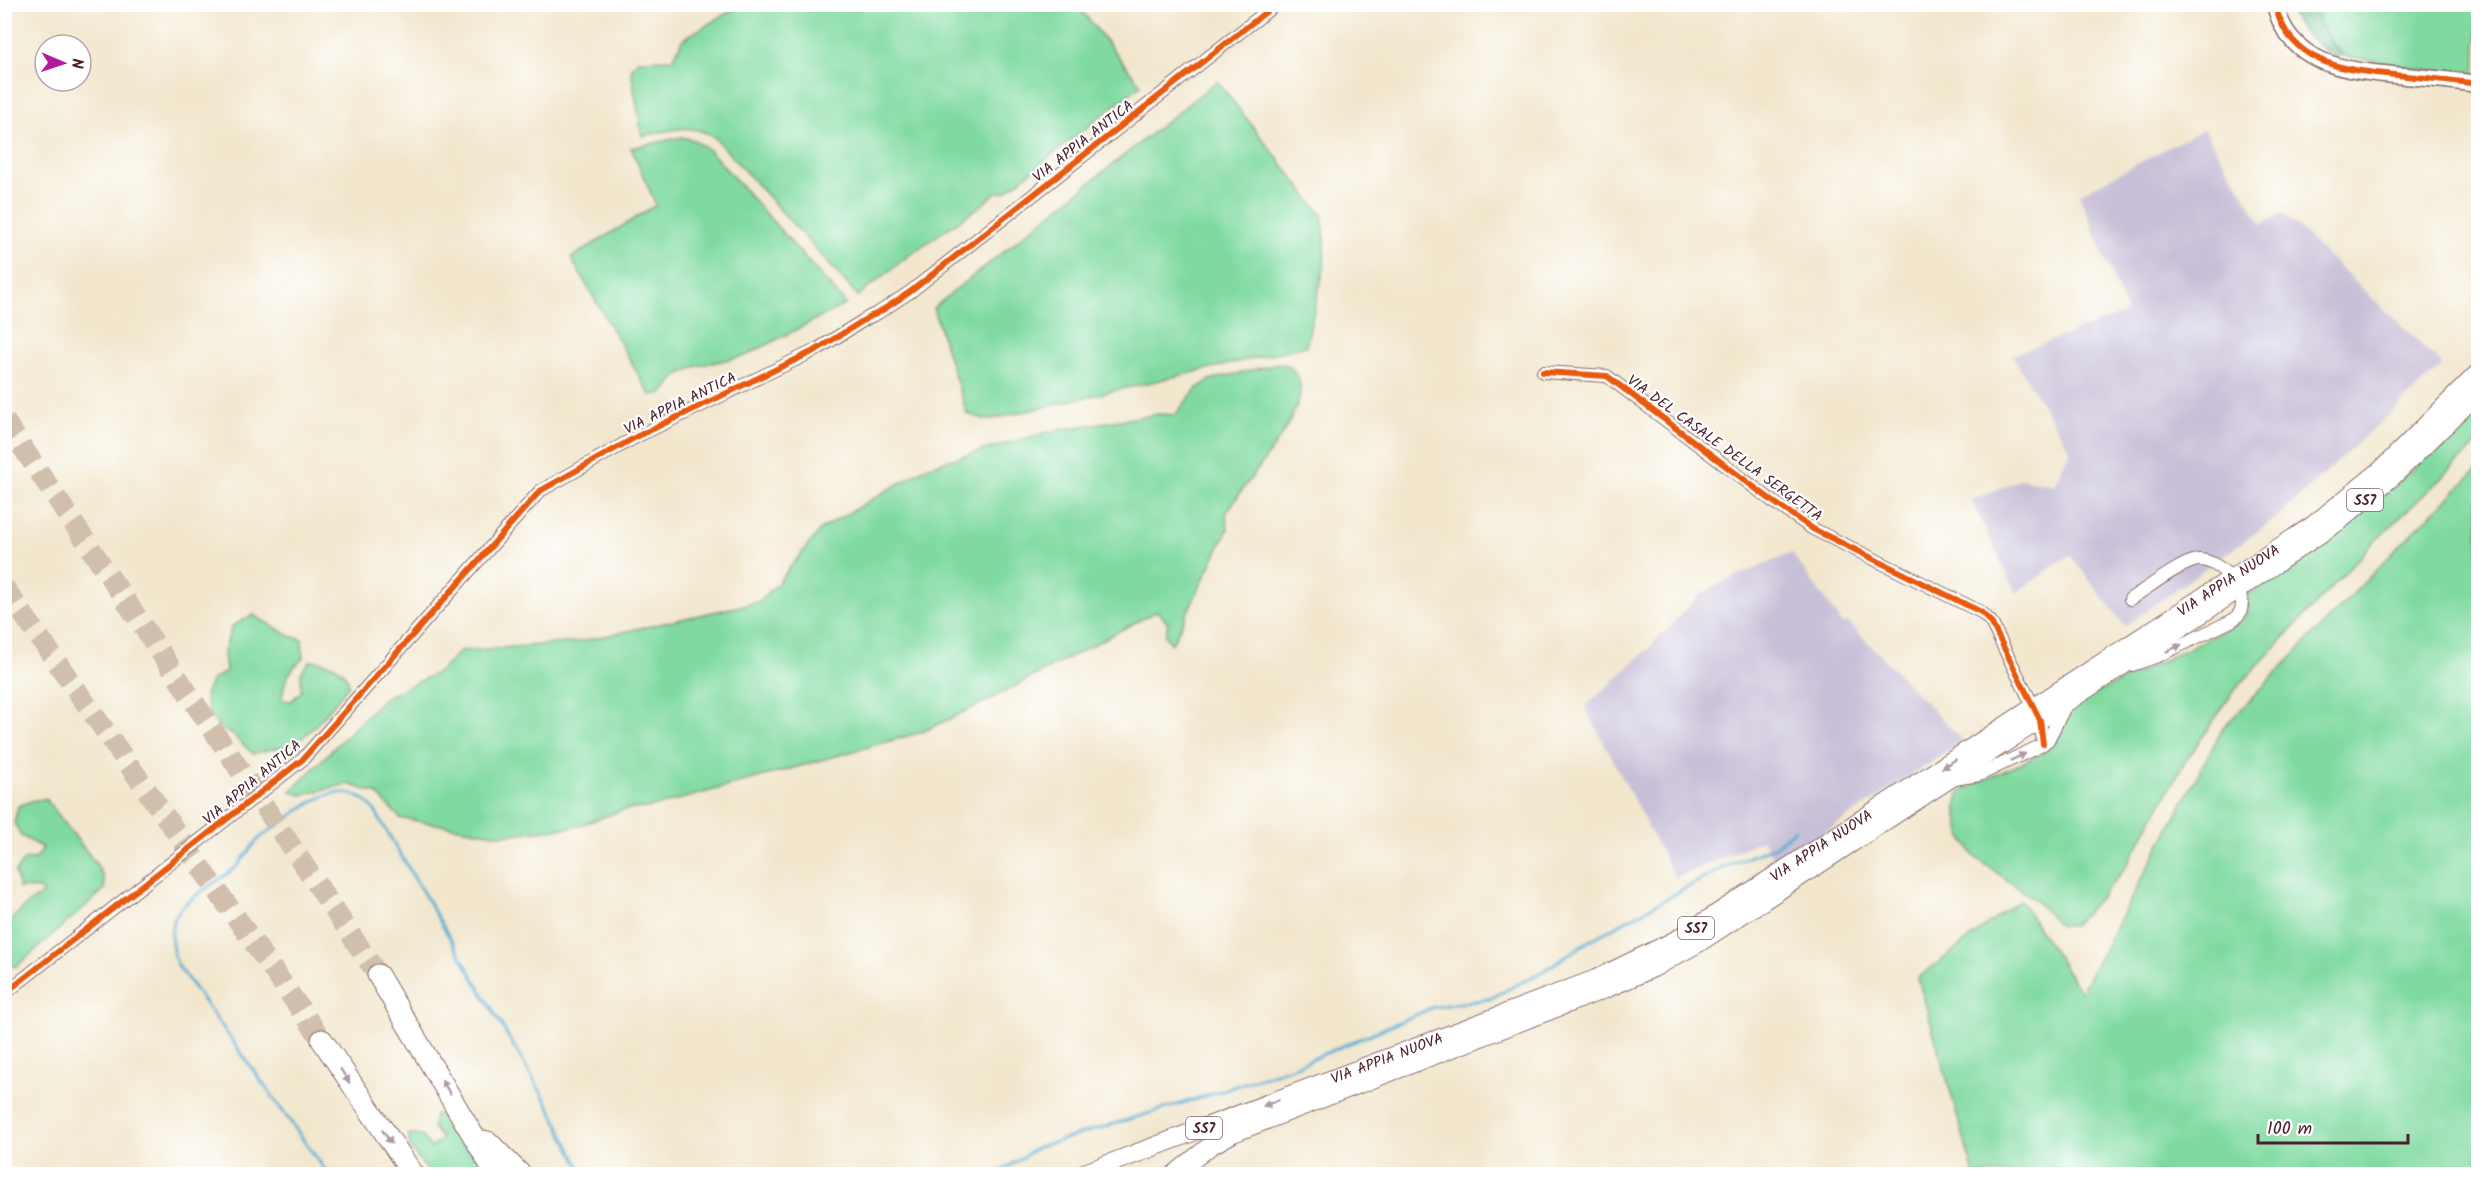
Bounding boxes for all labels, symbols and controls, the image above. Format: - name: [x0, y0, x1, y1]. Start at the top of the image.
- north arrow: [33, 33, 93, 93]
- text: N: [64, 58, 89, 69]
- street label: VIA APPIA ANTICA: [1028, 94, 1139, 189]
- street label: VIA APPIA ANTICA: [620, 366, 741, 442]
- street label: VIA DEL CASALE DELLA SERGETTA: [1621, 369, 1827, 528]
- road number: SS7: [2347, 489, 2383, 511]
- street label: VIA APPIA NUOVA: [2173, 539, 2285, 624]
- one-way arrow: [2166, 643, 2184, 653]
- street label: VIA APPIA ANTICA: [198, 734, 307, 832]
- one-way arrow: [2009, 753, 2026, 762]
- one-way arrow: [1941, 758, 1958, 769]
- street label: VIA APPIA NUOVA: [1766, 804, 1878, 889]
- road number: SS7: [1678, 917, 1714, 939]
- street label: VIA APPIA NUOVA: [1328, 1027, 1447, 1092]
- one-way arrow: [340, 1068, 351, 1085]
- one-way arrow: [441, 1078, 451, 1095]
- one-way arrow: [1261, 1098, 1279, 1108]
- scale bar: [2258, 1107, 2408, 1145]
- text: 100 m: [2267, 1115, 2312, 1144]
- road number: SS7: [1186, 1117, 1222, 1139]
- one-way arrow: [380, 1130, 392, 1145]

